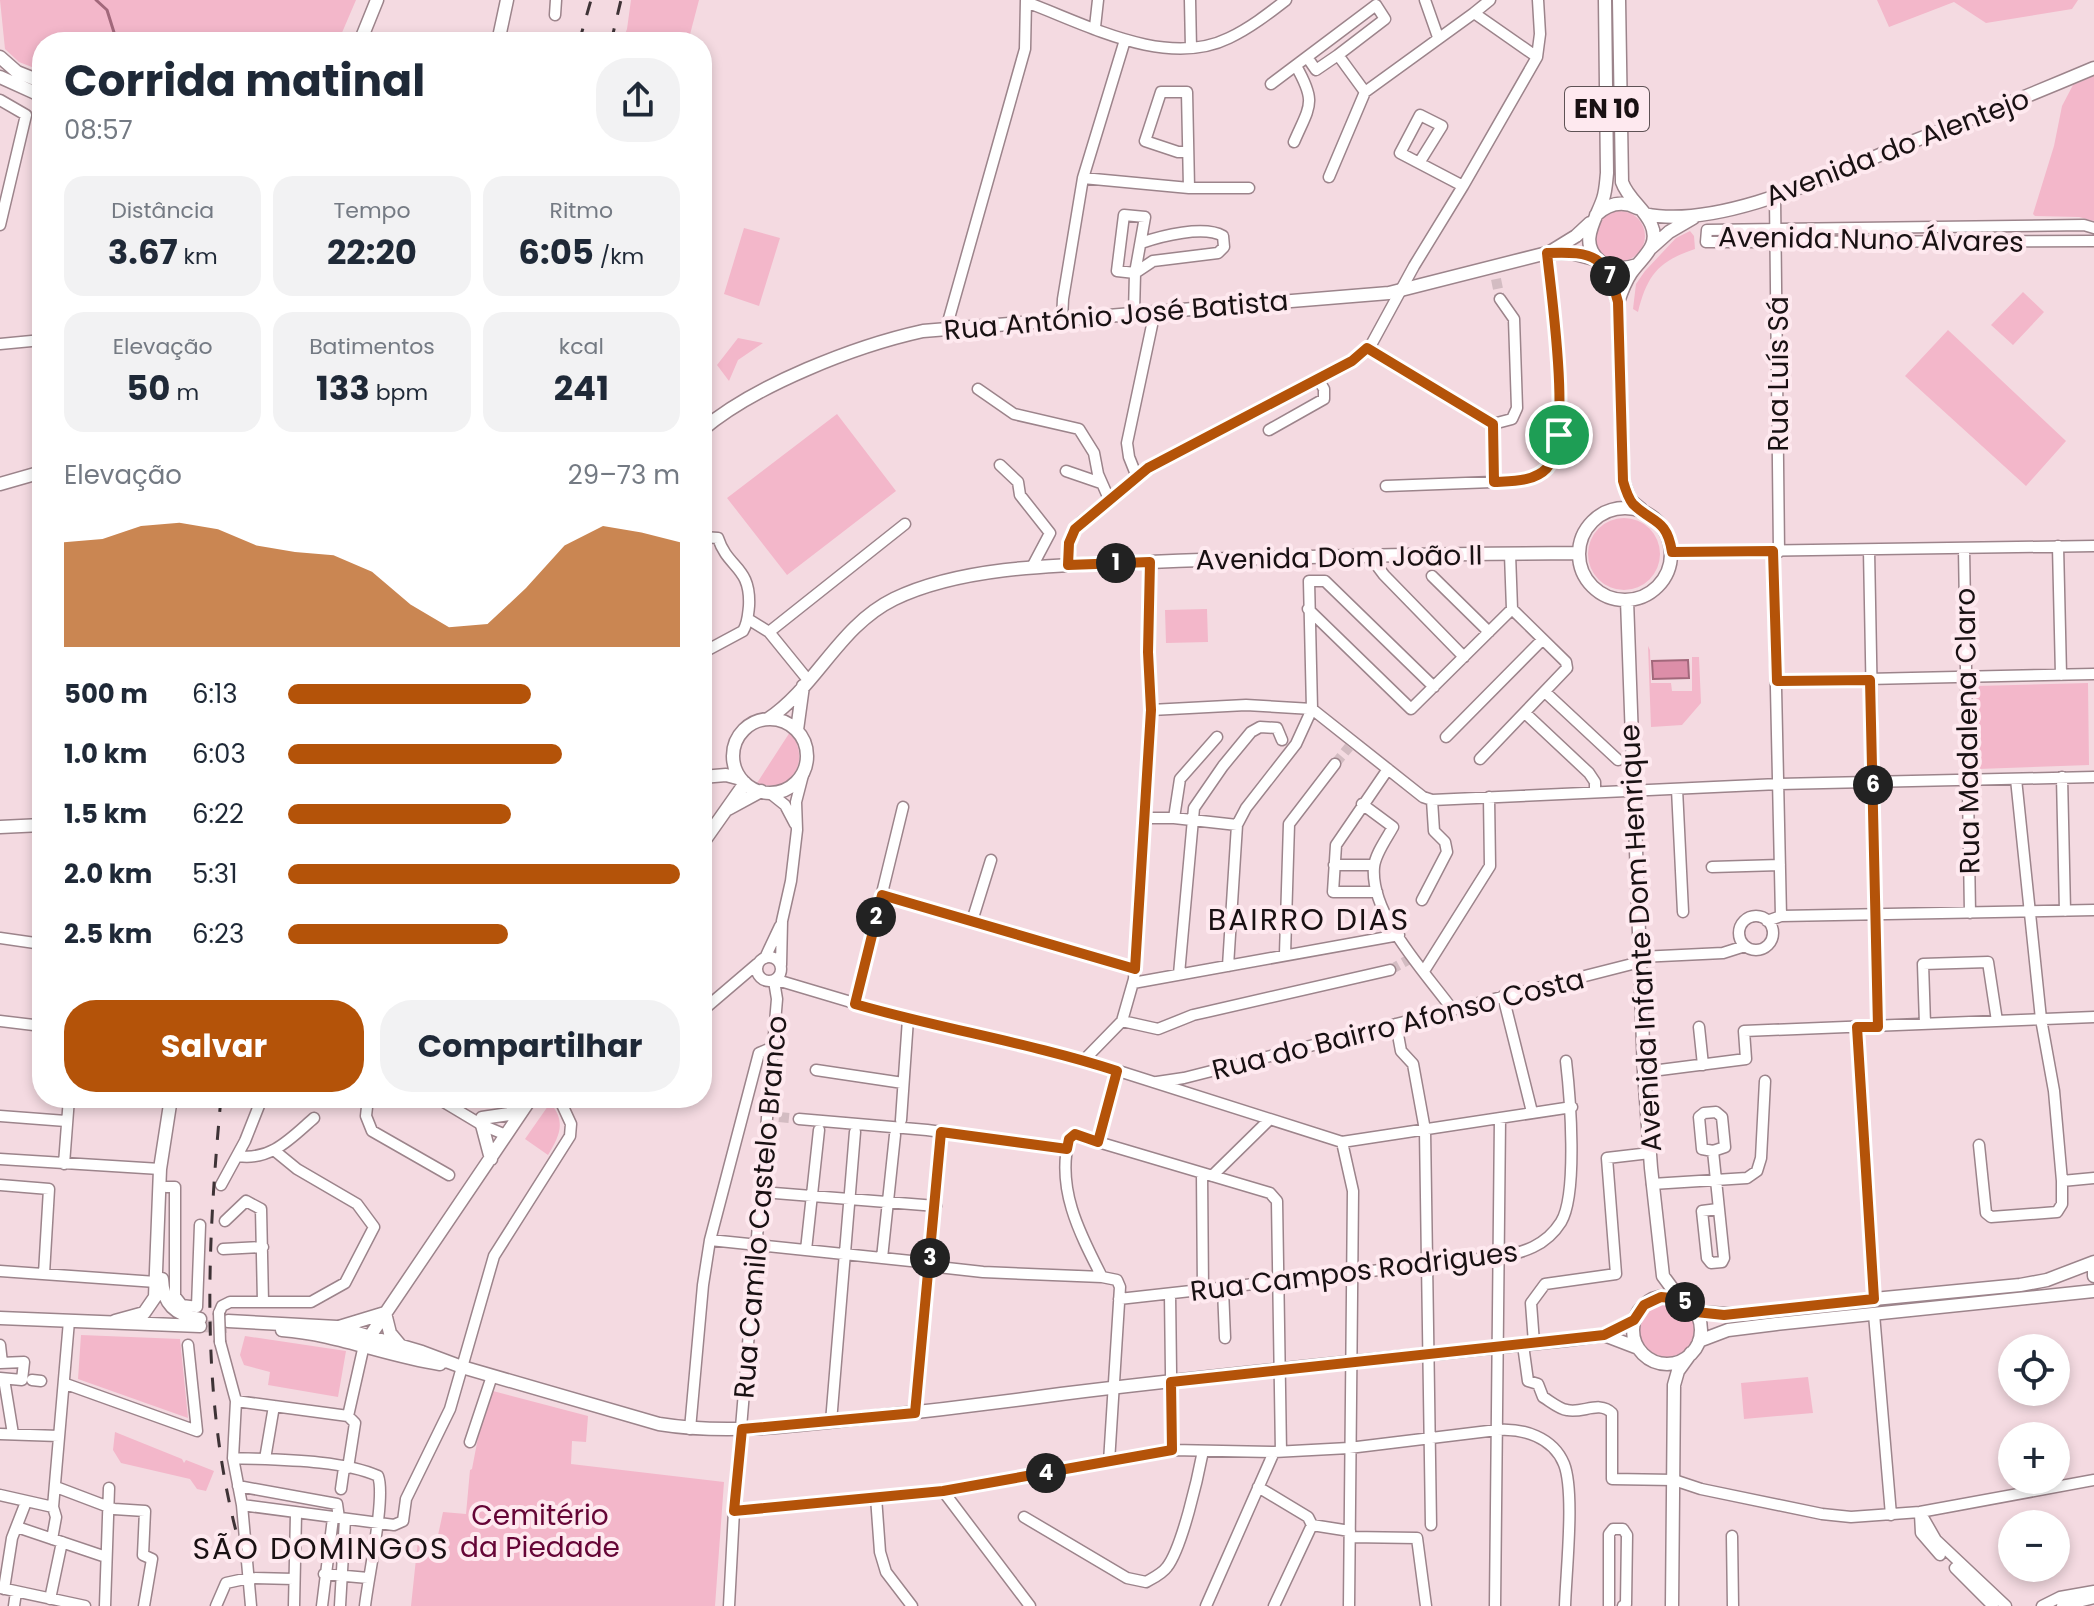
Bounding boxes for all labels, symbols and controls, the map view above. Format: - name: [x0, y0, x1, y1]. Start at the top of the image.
- text: Corrida matinal: [64, 50, 425, 111]
- button: share: [596, 58, 680, 142]
- street label: Avenida do Alentejo: [1760, 79, 2035, 216]
- road number: EN 10: [1565, 87, 1649, 131]
- text: 08:57: [64, 112, 133, 148]
- text: Distância: [111, 195, 214, 226]
- text: Tempo: [333, 195, 411, 226]
- text: Ritmo: [550, 195, 613, 226]
- street label: Avenida Nuno Álvares: [1718, 217, 2024, 262]
- text: 3.67: [108, 228, 178, 276]
- text: 22:20: [327, 228, 417, 276]
- text: 6:05: [518, 228, 594, 276]
- text: km: [178, 241, 218, 272]
- text: /km: [594, 241, 644, 272]
- pin: 7: [1590, 256, 1630, 296]
- text: 7: [1604, 260, 1616, 291]
- street label: Rua António José Batista: [942, 281, 1290, 350]
- street label: Rua Luís Sá: [1759, 296, 1798, 452]
- text: Elevação: [113, 331, 213, 362]
- text: Batimentos: [309, 331, 435, 362]
- text: kcal: [559, 331, 604, 362]
- text: 50: [126, 364, 171, 412]
- text: 133: [316, 364, 370, 412]
- text: 241: [554, 364, 609, 412]
- text: m: [171, 377, 199, 408]
- text: bpm: [370, 377, 428, 408]
- pin: [1525, 401, 1593, 469]
- icon: arrive: [1537, 413, 1581, 457]
- text: Elevação: [64, 457, 182, 493]
- text: 29–73 m: [568, 457, 680, 493]
- street label: Avenida Dom João II: [1195, 535, 1483, 580]
- pin: 1: [1096, 543, 1136, 583]
- text: 1: [1112, 547, 1120, 578]
- street label: Rua Madalena Claro: [1946, 587, 1989, 875]
- text: 500 m: [64, 676, 148, 712]
- text: 6:13: [192, 676, 238, 712]
- street label: Avenida Infante Dom Henrique: [1610, 723, 1671, 1153]
- text: 1.0 km: [64, 736, 147, 772]
- text: 6:03: [192, 736, 246, 772]
- pin: 6: [1853, 765, 1893, 805]
- text: 6: [1866, 769, 1880, 800]
- text: 1.5 km: [64, 796, 147, 832]
- text: 6:22: [192, 796, 244, 832]
- text: 2.0 km: [64, 856, 152, 892]
- text: 5:31: [192, 856, 238, 892]
- pin: 2: [856, 897, 896, 937]
- district label: BAIRRO DIAS: [1208, 898, 1410, 941]
- text: 2: [870, 901, 882, 932]
- text: 2.5 km: [64, 916, 152, 952]
- text: 6:23: [192, 916, 244, 952]
- street label: Rua do Bairro Afonso Costa: [1208, 959, 1588, 1090]
- button: Salvar: [64, 1000, 364, 1092]
- button: Compartilhar: [380, 1000, 680, 1092]
- street label: Rua Camilo Castelo Branco: [724, 1014, 797, 1400]
- street label: Rua Campos Rodrigues: [1188, 1232, 1520, 1311]
- pin: 3: [910, 1238, 950, 1278]
- text: 3: [923, 1242, 937, 1273]
- pin: 5: [1665, 1282, 1705, 1322]
- text: 5: [1678, 1286, 1692, 1317]
- map controls: [1998, 1334, 2070, 1582]
- button: locate: [1998, 1334, 2070, 1406]
- button: +: [1998, 1422, 2070, 1494]
- pin: 4: [1026, 1453, 1066, 1493]
- text: 4: [1039, 1457, 1053, 1488]
- park label: Cemitério da Piedade: [460, 1496, 620, 1567]
- button: −: [1998, 1510, 2070, 1582]
- district label: SÃO DOMINGOS: [192, 1527, 450, 1570]

